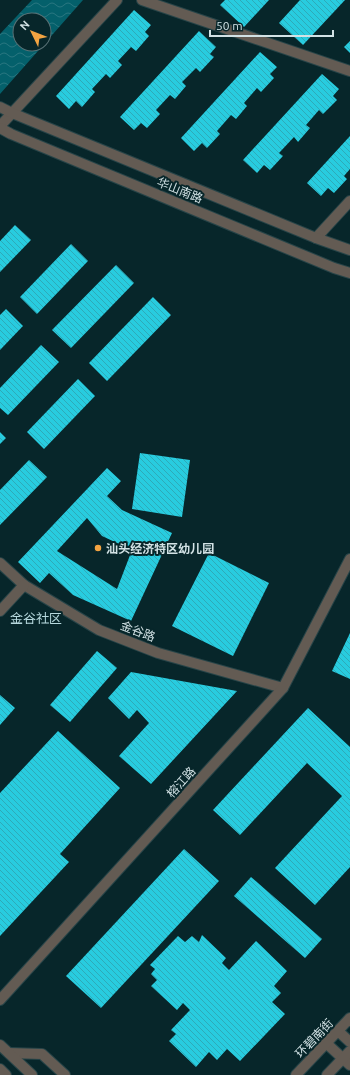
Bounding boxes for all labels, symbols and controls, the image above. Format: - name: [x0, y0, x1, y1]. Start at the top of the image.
- north arrow: [12, 12, 52, 52]
- scale bar: [210, 12, 333, 38]
- text: N: [17, 18, 32, 32]
- text: 50 m: [216, 19, 243, 32]
- street label: 华山南路: [155, 175, 205, 205]
- place label: 汕头经济特区幼儿园: [106, 542, 214, 555]
- marker: 汕头经济特区幼儿园: [93, 543, 103, 553]
- district label: 金谷社区: [10, 611, 62, 625]
- street label: 金谷路: [119, 618, 157, 644]
- street label: 榕江路: [164, 764, 198, 800]
- street label: 环碧南街: [293, 1016, 335, 1060]

